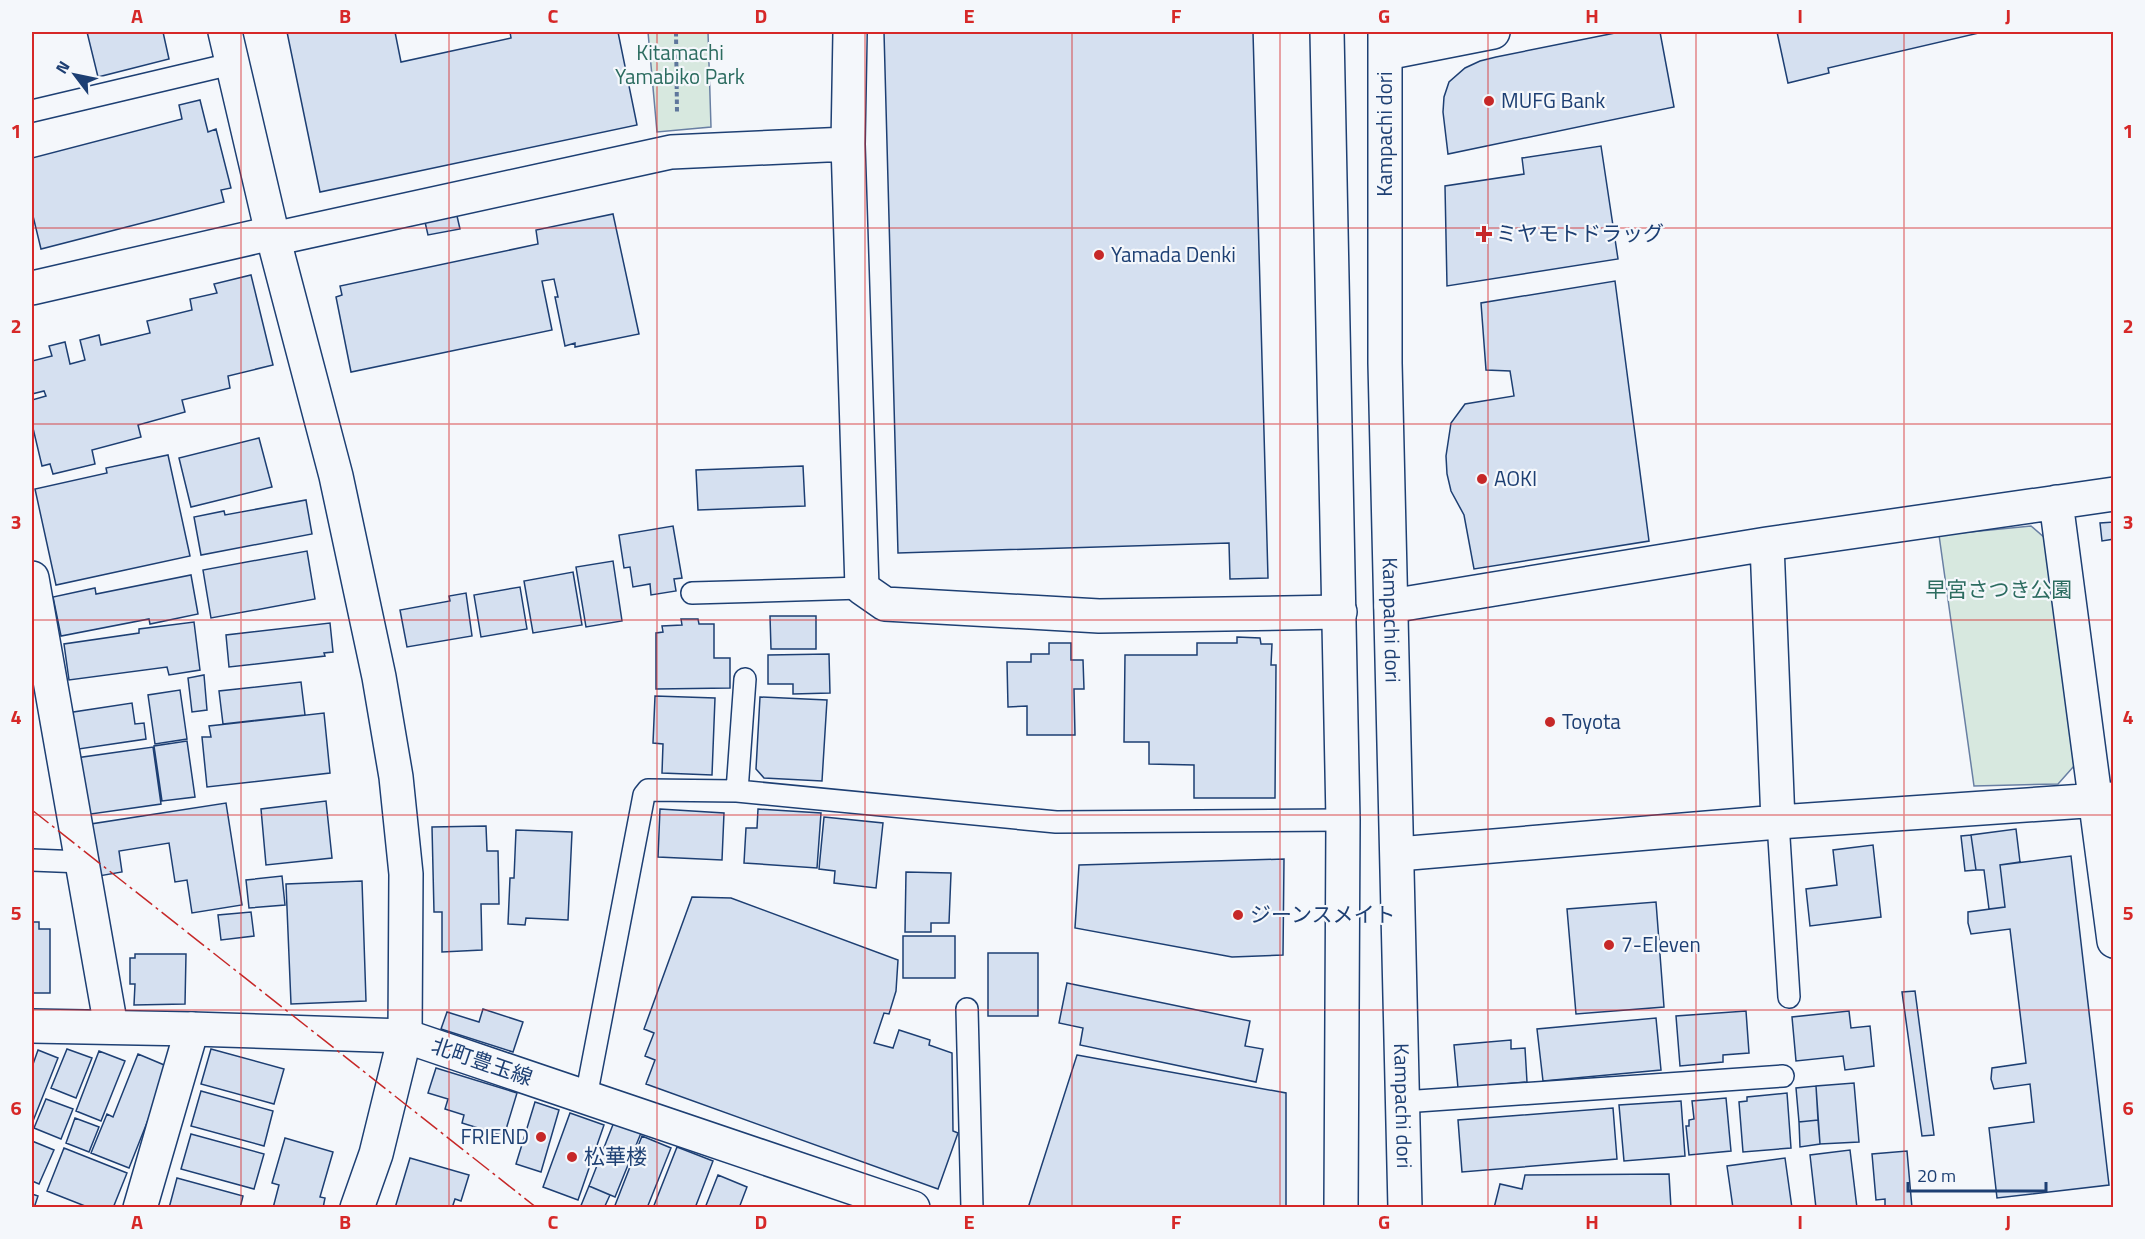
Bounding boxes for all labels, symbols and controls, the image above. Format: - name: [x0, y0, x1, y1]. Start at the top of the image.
- text: A: [131, 0, 143, 31]
- text: B: [339, 0, 351, 31]
- text: C: [548, 0, 559, 31]
- text: D: [755, 0, 767, 31]
- text: E: [963, 0, 975, 31]
- text: F: [1171, 0, 1182, 31]
- text: G: [1378, 0, 1390, 31]
- text: H: [1585, 0, 1599, 31]
- text: I: [1797, 0, 1803, 31]
- text: J: [2005, 0, 2011, 31]
- park label: Kitamachi Yamabiko Park: [615, 36, 745, 92]
- north arrow: [45, 45, 105, 105]
- text: N: [49, 56, 75, 78]
- street label: Kampachi dori: [1368, 71, 1400, 197]
- place label: MUFG Bank: [1501, 84, 1605, 116]
- marker: MUFG Bank: [1482, 94, 1496, 108]
- text: 1: [10, 115, 22, 146]
- text: 1: [2122, 115, 2134, 146]
- place label: ミヤモトドラッグ: [1496, 217, 1664, 249]
- marker: ミヤモトドラッグ: [1477, 227, 1491, 241]
- place label: Yamada Denki: [1111, 238, 1236, 270]
- marker: Yamada Denki: [1092, 248, 1106, 262]
- text: 2: [10, 310, 22, 341]
- text: 2: [2122, 310, 2134, 341]
- place label: AOKI: [1494, 462, 1537, 494]
- marker: AOKI: [1475, 472, 1489, 486]
- text: 3: [10, 506, 22, 537]
- text: 3: [2122, 506, 2134, 537]
- street label: Kampachi dori: [1375, 557, 1410, 683]
- park label: 早宮さつき公園: [1926, 573, 2073, 605]
- text: 4: [10, 701, 22, 732]
- text: 4: [2122, 701, 2134, 732]
- place label: Toyota: [1562, 705, 1621, 737]
- marker: Toyota: [1543, 715, 1557, 729]
- text: 5: [10, 897, 22, 928]
- text: 5: [2122, 897, 2134, 928]
- place label: ジーンスメイト: [1250, 898, 1396, 930]
- marker: ジーンスメイト: [1231, 908, 1245, 922]
- place label: 7-Eleven: [1621, 928, 1701, 960]
- marker: 7-Eleven: [1602, 938, 1616, 952]
- street label: 北町豊玉線: [427, 1029, 537, 1093]
- street label: Kampachi dori: [1386, 1043, 1421, 1169]
- text: 6: [10, 1092, 22, 1123]
- text: 6: [2122, 1092, 2134, 1123]
- place label: FRIEND: [460, 1120, 529, 1152]
- marker: FRIEND: [534, 1130, 548, 1144]
- place label: 松華楼: [584, 1140, 647, 1172]
- marker: 松華楼: [565, 1150, 579, 1164]
- scale bar: [1908, 1155, 2046, 1193]
- text: 20 m: [1917, 1162, 1956, 1189]
- text: A: [131, 1206, 143, 1237]
- text: B: [339, 1206, 351, 1237]
- text: C: [548, 1206, 559, 1237]
- text: D: [755, 1206, 767, 1237]
- text: E: [963, 1206, 975, 1237]
- text: F: [1171, 1206, 1182, 1237]
- text: G: [1378, 1206, 1390, 1237]
- text: H: [1585, 1206, 1599, 1237]
- text: I: [1797, 1206, 1803, 1237]
- text: J: [2005, 1206, 2011, 1237]

